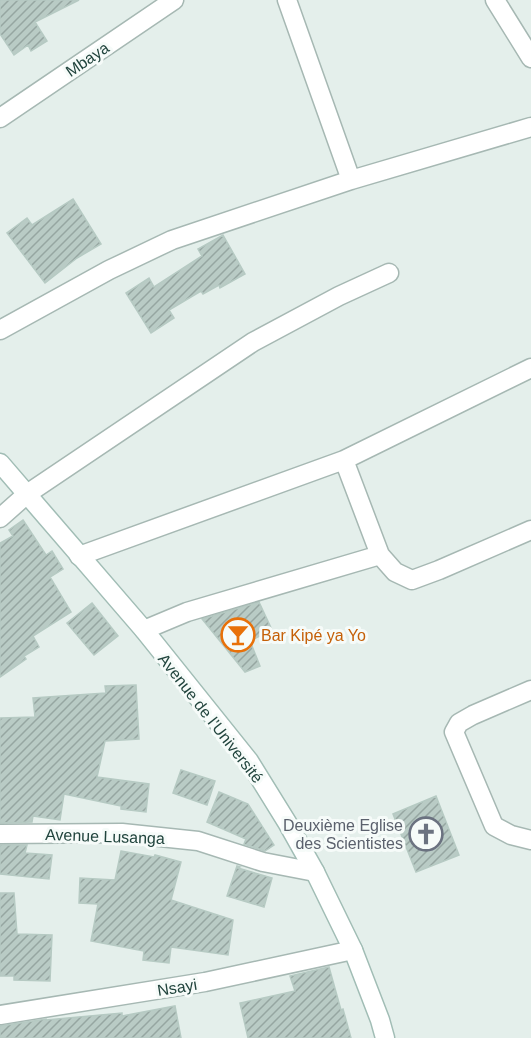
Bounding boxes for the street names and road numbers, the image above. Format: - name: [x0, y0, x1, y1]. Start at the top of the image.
- street label: Mbaya: [63, 39, 112, 80]
- street label: Avenue de l’Université: [155, 650, 266, 786]
- street label: Avenue Lusanga: [45, 826, 165, 847]
- street label: Nsayi: [156, 976, 198, 999]

